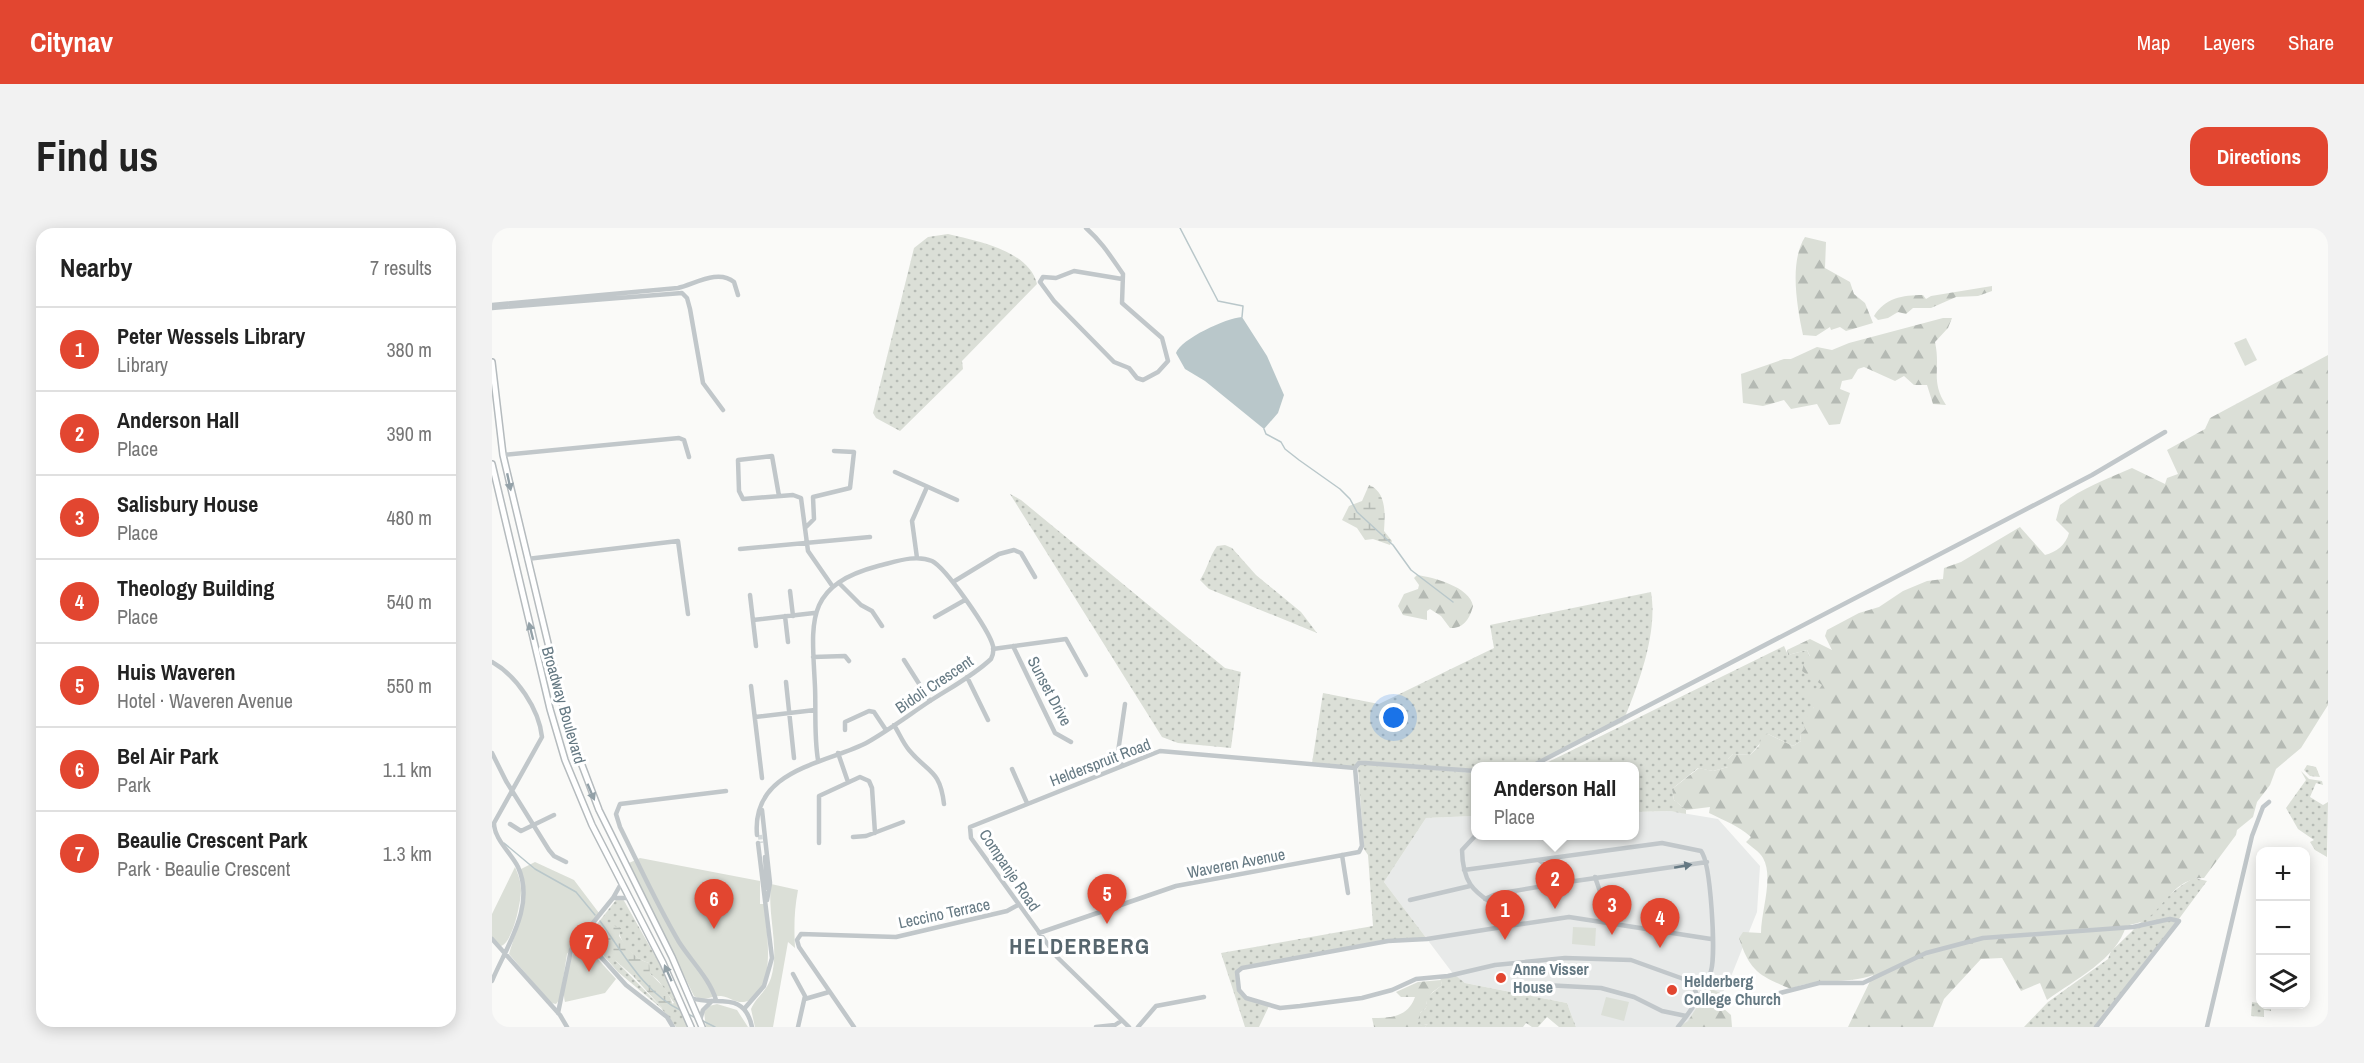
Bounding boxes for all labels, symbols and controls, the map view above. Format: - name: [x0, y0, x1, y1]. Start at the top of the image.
- text: Citynav: [30, 23, 113, 61]
- text: Map: [2137, 28, 2170, 57]
- text: Layers: [2203, 28, 2255, 57]
- text: Share: [2288, 28, 2334, 57]
- button: Directions: [2190, 127, 2328, 186]
- text: Find us: [36, 128, 158, 184]
- text: Nearby: [60, 250, 132, 285]
- text: 7 results: [370, 254, 432, 281]
- text: Peter Wessels Library: [117, 321, 305, 351]
- text: 1: [75, 336, 84, 363]
- text: 380 m: [386, 336, 432, 363]
- text: Library: [117, 351, 168, 378]
- text: Anderson Hall: [117, 405, 239, 435]
- text: 2: [75, 420, 84, 447]
- text: 390 m: [386, 420, 432, 447]
- text: Place: [117, 435, 158, 462]
- one-way arrow: [504, 473, 514, 492]
- text: Salisbury House: [117, 489, 258, 519]
- text: 3: [75, 504, 84, 531]
- text: 480 m: [386, 504, 432, 531]
- text: Place: [117, 519, 158, 546]
- text: Theology Building: [117, 573, 274, 603]
- text: 4: [75, 588, 84, 615]
- text: 540 m: [386, 588, 432, 615]
- text: Place: [117, 603, 158, 630]
- one-way arrow: [526, 621, 536, 640]
- street label: Broadway Boulevard: [537, 644, 591, 766]
- street label: Bidoli Crescent: [891, 650, 978, 718]
- street label: Sunset Drive: [1022, 652, 1078, 730]
- text: Huis Waveren: [117, 657, 236, 687]
- text: 5: [75, 672, 84, 699]
- text: 550 m: [386, 672, 432, 699]
- text: Hotel · Waveren Avenue: [117, 687, 293, 714]
- your location: [1379, 703, 1408, 732]
- street label: Helderspruit Road: [1046, 733, 1154, 791]
- text: Bel Air Park: [117, 741, 219, 771]
- text: 6: [75, 756, 84, 783]
- text: 1.1 km: [383, 756, 432, 783]
- popup: [1471, 762, 1639, 840]
- text: Park: [117, 771, 151, 798]
- text: Anderson Hall: [1494, 773, 1616, 803]
- one-way arrow: [587, 783, 596, 801]
- text: Place: [1494, 803, 1535, 830]
- text: Beaulie Crescent Park: [117, 825, 308, 855]
- street label: Companje Road: [974, 825, 1046, 915]
- text: 7: [75, 840, 84, 867]
- text: 1.3 km: [383, 840, 432, 867]
- street label: Waveren Avenue: [1185, 843, 1287, 883]
- map controls: [2256, 847, 2310, 1009]
- button: +: [2256, 847, 2310, 901]
- text: Park · Beaulie Crescent: [117, 855, 290, 882]
- pin: 2: [1536, 860, 1574, 909]
- one-way arrow: [1674, 861, 1693, 870]
- pin: 5: [1088, 874, 1126, 924]
- pin: 6: [694, 880, 734, 929]
- pin: 3: [1592, 886, 1632, 935]
- pin: 1: [1486, 890, 1524, 940]
- street label: Leccino Terrace: [896, 893, 992, 933]
- pin: 4: [1640, 898, 1680, 948]
- button: −: [2256, 901, 2310, 955]
- pin: 7: [570, 922, 608, 972]
- district label: HELDERBERG: [1009, 931, 1151, 961]
- button: layers: [2256, 955, 2310, 1009]
- place label: Anne Visser House: [1513, 958, 1590, 998]
- one-way arrow: [663, 964, 673, 982]
- place label: Helderberg College Church: [1684, 970, 1781, 1010]
- marker: Anne Visser House: [1494, 971, 1508, 985]
- marker: Helderberg College Church: [1665, 983, 1679, 997]

